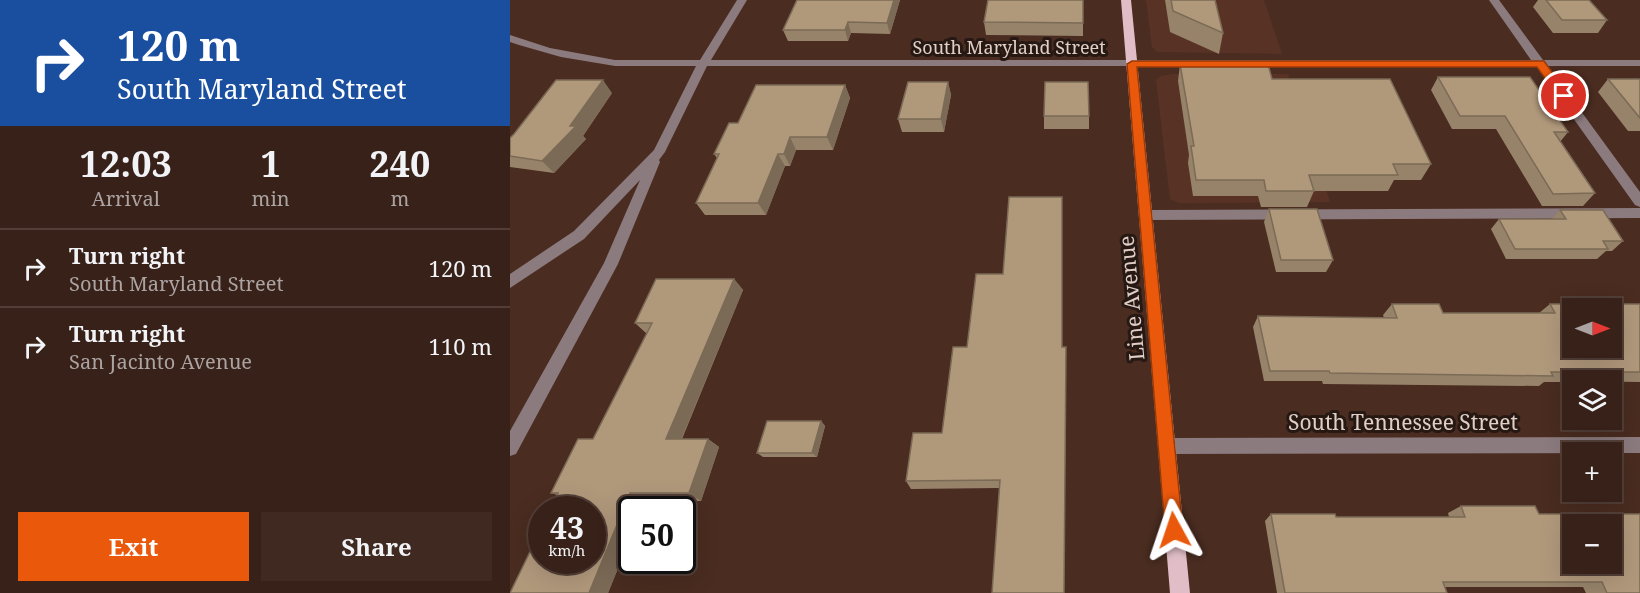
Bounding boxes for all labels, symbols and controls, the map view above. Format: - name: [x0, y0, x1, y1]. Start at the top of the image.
- text: 120 m: [117, 16, 241, 73]
- icon: right: [18, 24, 96, 102]
- street label: South Maryland Street: [913, 35, 1105, 59]
- text: South Maryland Street: [117, 70, 406, 107]
- pin: [1538, 70, 1589, 121]
- icon: arrive: [1547, 79, 1580, 112]
- text: 12:03: [80, 139, 172, 188]
- text: 1: [260, 139, 281, 188]
- text: 240: [369, 139, 430, 188]
- text: Arrival: [92, 185, 160, 212]
- text: min: [252, 185, 290, 212]
- text: m: [390, 185, 409, 212]
- street label: Line Avenue: [1112, 235, 1150, 362]
- text: Turn right: [69, 240, 185, 270]
- icon: right: [18, 252, 51, 285]
- text: 120 m: [429, 253, 492, 283]
- text: South Maryland Street: [69, 270, 283, 297]
- north arrow: [1562, 298, 1622, 358]
- map controls: [1562, 298, 1622, 574]
- text: Turn right: [69, 318, 185, 348]
- icon: right: [18, 330, 51, 363]
- text: 110 m: [429, 331, 492, 361]
- text: San Jacinto Avenue: [69, 348, 252, 375]
- button: layers: [1562, 370, 1622, 430]
- street label: South Tennessee Street: [1288, 408, 1518, 436]
- button: +: [1562, 442, 1622, 502]
- speed limit sign: 50: [618, 496, 696, 574]
- position arrow: [1142, 498, 1206, 562]
- text: 43: [550, 507, 584, 548]
- button: Exit: [18, 512, 249, 581]
- button: Share: [261, 512, 492, 581]
- button: −: [1562, 514, 1622, 574]
- text: km/h: [549, 540, 585, 560]

